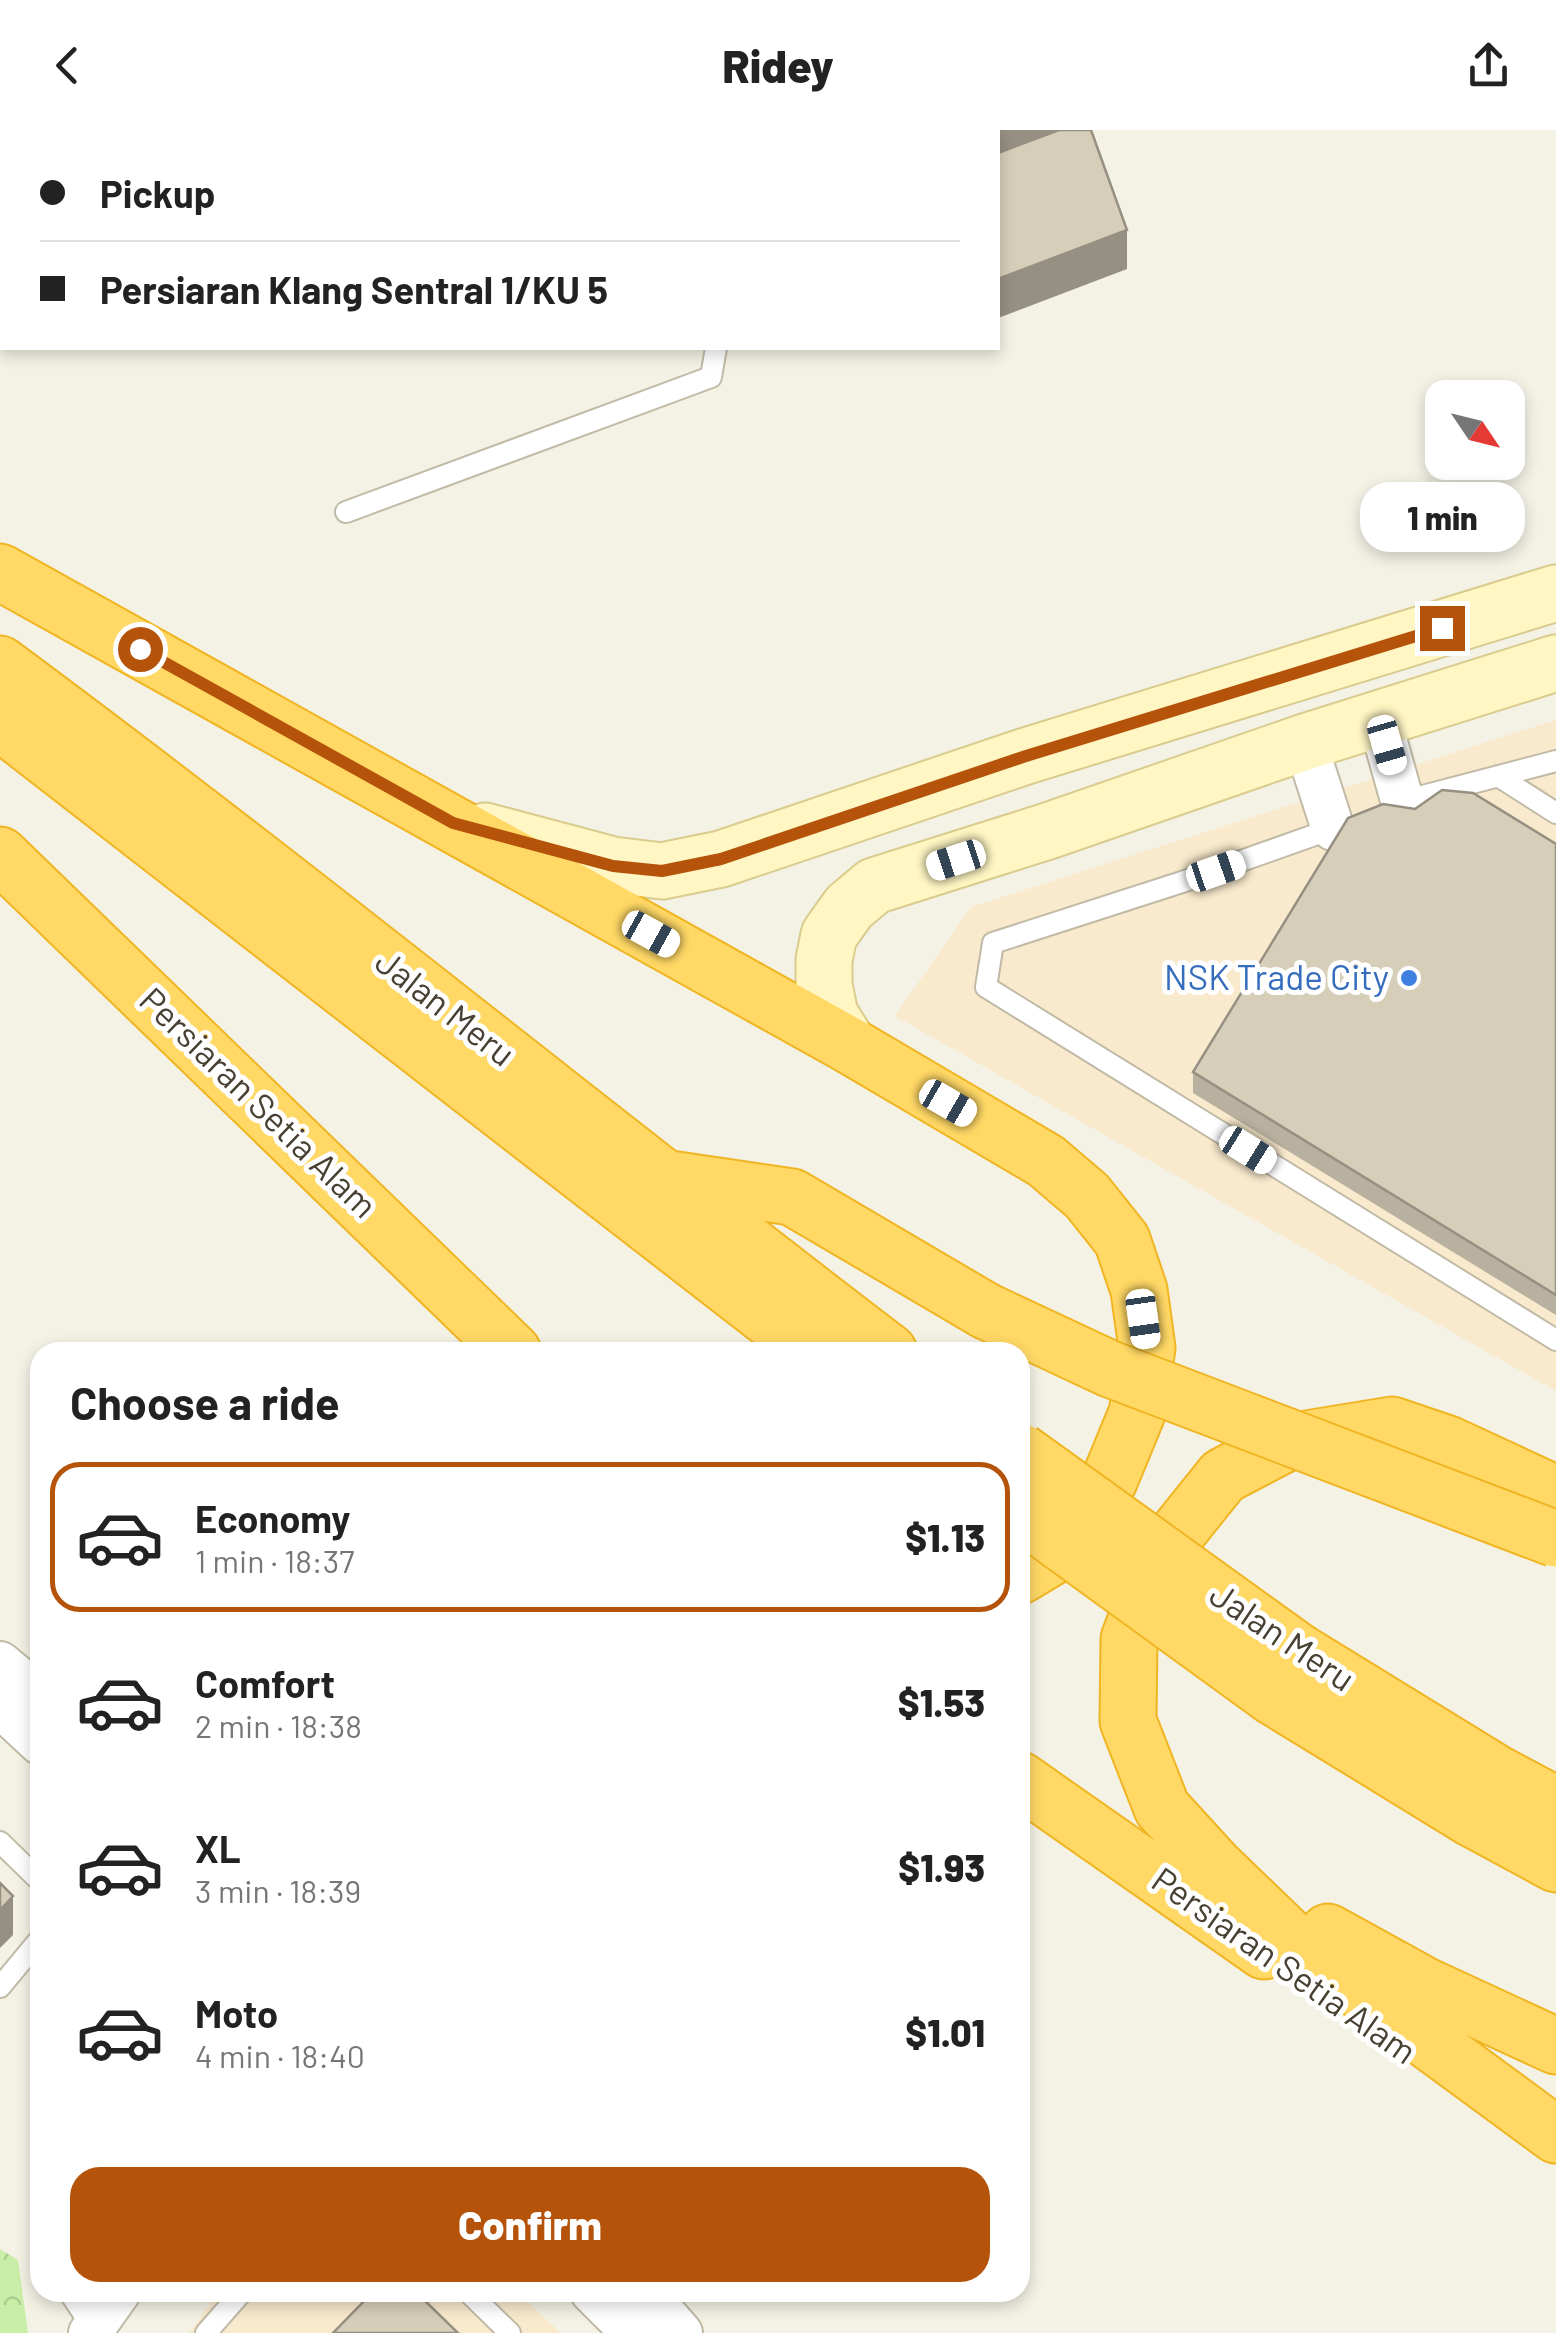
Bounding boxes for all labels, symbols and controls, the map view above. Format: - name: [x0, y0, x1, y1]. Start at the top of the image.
- icon: back: [40, 38, 95, 93]
- text: Ridey: [722, 38, 834, 92]
- icon: share: [1461, 38, 1516, 93]
- text: Pickup: [100, 170, 215, 216]
- text: Persiaran Klang Sentral 1/KU 5: [100, 266, 608, 312]
- north arrow: [1425, 380, 1525, 480]
- map controls: [1425, 380, 1525, 480]
- callout: 1 min: [1360, 483, 1524, 553]
- text: 1 min: [1407, 498, 1478, 536]
- route end: [1420, 606, 1465, 651]
- route start: [118, 627, 163, 672]
- car: [1364, 712, 1410, 778]
- car: [923, 836, 989, 884]
- car: [1183, 847, 1249, 895]
- car: [617, 906, 685, 962]
- street label: Jalan Meru: [368, 939, 524, 1074]
- place label: NSK Trade City: [1164, 955, 1389, 997]
- marker: NSK Trade City: [1398, 967, 1420, 989]
- street label: Persiaran Setia Alam: [132, 978, 387, 1225]
- car: [915, 1075, 981, 1131]
- car: [1215, 1121, 1281, 1179]
- car: [1124, 1287, 1162, 1351]
- text: Choose a ride: [70, 1375, 340, 1429]
- icon: car: [75, 1492, 165, 1582]
- text: Economy: [195, 1495, 350, 1541]
- text: $1.13: [905, 1514, 985, 1560]
- text: 1 min · 18:37: [195, 1541, 354, 1579]
- street label: Jalan Meru: [1203, 1572, 1363, 1699]
- icon: car: [75, 1657, 165, 1747]
- text: Comfort: [195, 1660, 335, 1706]
- text: $1.53: [898, 1679, 985, 1725]
- text: 2 min · 18:38: [195, 1706, 362, 1744]
- icon: car: [75, 1822, 165, 1912]
- text: XL: [195, 1825, 241, 1871]
- text: $1.93: [898, 1844, 985, 1890]
- street label: Persiaran Setia Alam: [1145, 1857, 1425, 2071]
- text: 3 min · 18:39: [195, 1871, 361, 1909]
- icon: car: [75, 1987, 165, 2077]
- text: Moto: [195, 1990, 278, 2036]
- text: $1.01: [905, 2009, 985, 2055]
- text: 4 min · 18:40: [195, 2036, 365, 2074]
- button: Confirm: [70, 2167, 990, 2282]

